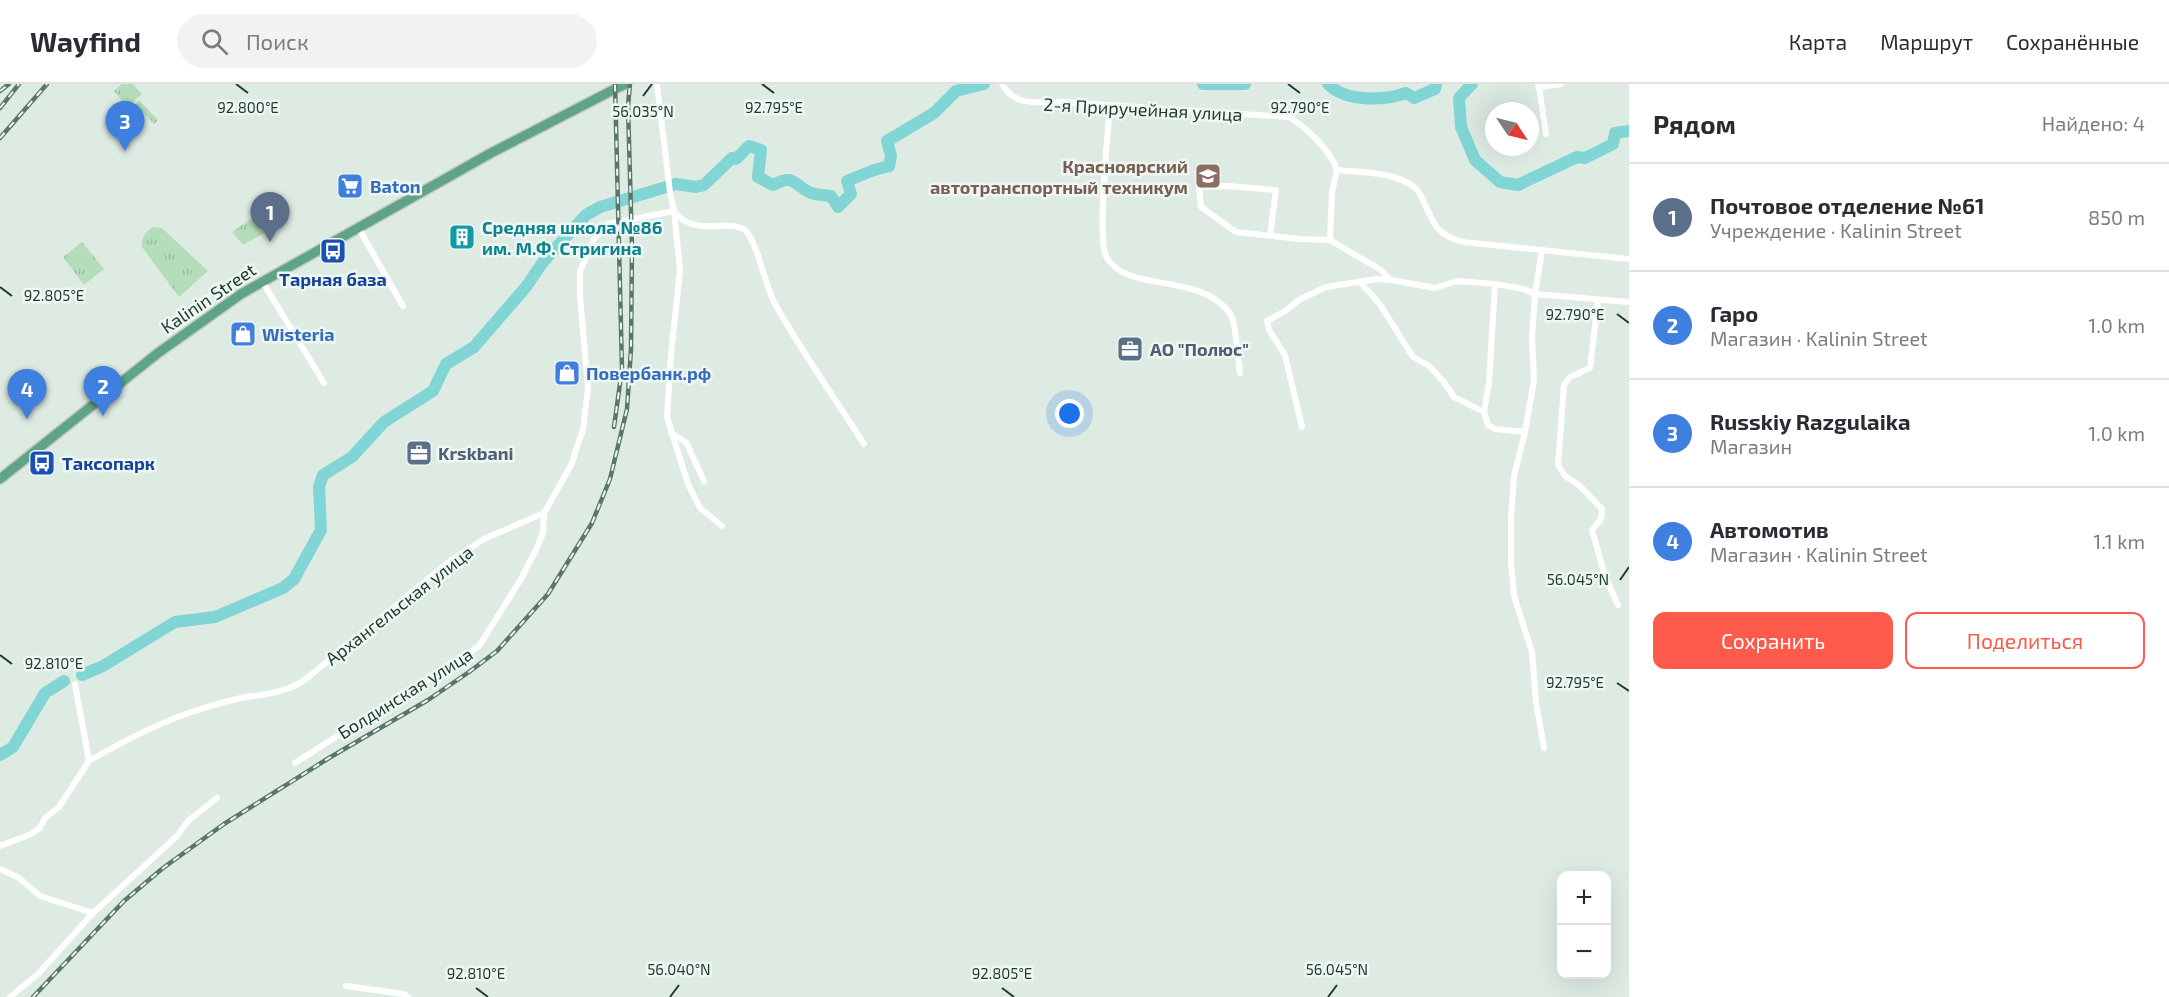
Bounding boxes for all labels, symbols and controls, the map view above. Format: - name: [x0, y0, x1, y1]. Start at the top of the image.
- search box: [177, 14, 597, 68]
- text: Wayfind: [30, 24, 141, 58]
- icon: search: [198, 25, 231, 58]
- text: Поиск: [246, 28, 309, 54]
- text: Карта: [1789, 29, 1847, 54]
- text: Маршрут: [1880, 29, 1973, 54]
- text: Сохранённые: [2006, 29, 2139, 54]
- street label: 2-я Приручейная улица: [1043, 93, 1243, 125]
- text: 92.800°E: [217, 98, 279, 116]
- text: 92.795°E: [745, 98, 803, 116]
- text: 92.790°E: [1270, 98, 1330, 116]
- pin: 3: [106, 101, 144, 151]
- text: 56.035°N: [612, 102, 674, 120]
- north arrow: [1485, 102, 1539, 156]
- text: Рядом: [1653, 108, 1736, 139]
- text: Найдено: 4: [2042, 111, 2145, 135]
- place label: Красноярский автотранспортный техникум: [930, 155, 1188, 198]
- school or university icon: Красноярский автотранспортный техникум: [1193, 161, 1223, 191]
- supermarket icon: Baton: [335, 171, 365, 201]
- place label: Baton: [370, 175, 421, 197]
- pin: 1: [250, 192, 290, 242]
- text: Почтовое отделение №61: [1710, 192, 1984, 218]
- text: 1: [1668, 205, 1677, 229]
- text: 850 m: [2088, 205, 2145, 229]
- place label: Средняя школа №86 им. М.Ф. Стригина: [482, 216, 662, 259]
- text: Учреждение · Kalinin Street: [1710, 218, 1962, 242]
- building icon: Средняя школа №86 им. М.Ф. Стригина: [447, 222, 477, 252]
- bus stop icon: Тарная база: [318, 236, 348, 266]
- street label: Kalinin Street: [156, 258, 260, 338]
- place label: Тарная база: [279, 268, 387, 290]
- text: 92.805°E: [24, 286, 84, 304]
- text: Гаро: [1710, 300, 1758, 326]
- text: 92.790°E: [1545, 305, 1605, 323]
- text: 2: [1667, 313, 1678, 337]
- text: 1.0 km: [2088, 313, 2145, 337]
- shop icon: Wisteria: [228, 319, 258, 349]
- place label: Wisteria: [262, 323, 335, 345]
- text: Магазин · Kalinin Street: [1710, 326, 1928, 350]
- office icon: АО "Полюс": [1115, 334, 1145, 364]
- place label: АО "Полюс": [1150, 338, 1249, 360]
- shop icon: Повербанк.рф: [552, 358, 582, 388]
- place label: Повербанк.рф: [586, 362, 711, 384]
- pin: 2: [84, 366, 122, 416]
- pin: 4: [8, 370, 46, 419]
- your location: [1055, 399, 1084, 428]
- text: Russkiy Razgulaika: [1710, 408, 1911, 434]
- text: 3: [1667, 421, 1678, 445]
- text: 1.0 km: [2088, 421, 2145, 445]
- text: Магазин: [1710, 434, 1792, 458]
- office icon: Krskbani: [404, 438, 434, 468]
- place label: Krskbani: [438, 442, 513, 464]
- bus stop icon: Таксопарк: [27, 448, 57, 478]
- place label: Таксопарк: [62, 452, 155, 474]
- text: Автомотив: [1710, 516, 1829, 542]
- text: 4: [1666, 529, 1679, 553]
- text: 1.1 km: [2093, 529, 2145, 553]
- street label: Архангельская улица: [321, 540, 477, 670]
- text: Магазин · Kalinin Street: [1710, 542, 1928, 566]
- text: 56.045°N: [1547, 570, 1609, 588]
- button: Сохранить: [1653, 612, 1893, 669]
- button: Поделиться: [1905, 612, 2145, 669]
- street label: Болдинская улица: [333, 643, 477, 743]
- text: 92.810°E: [25, 654, 83, 672]
- text: 92.795°E: [1546, 673, 1604, 691]
- map controls: [1557, 871, 1611, 979]
- button: +: [1557, 871, 1611, 925]
- button: −: [1557, 925, 1611, 979]
- text: 56.040°N: [647, 960, 711, 978]
- text: 56.045°N: [1306, 960, 1368, 978]
- text: 92.810°E: [447, 964, 505, 982]
- text: 92.805°E: [972, 964, 1032, 982]

